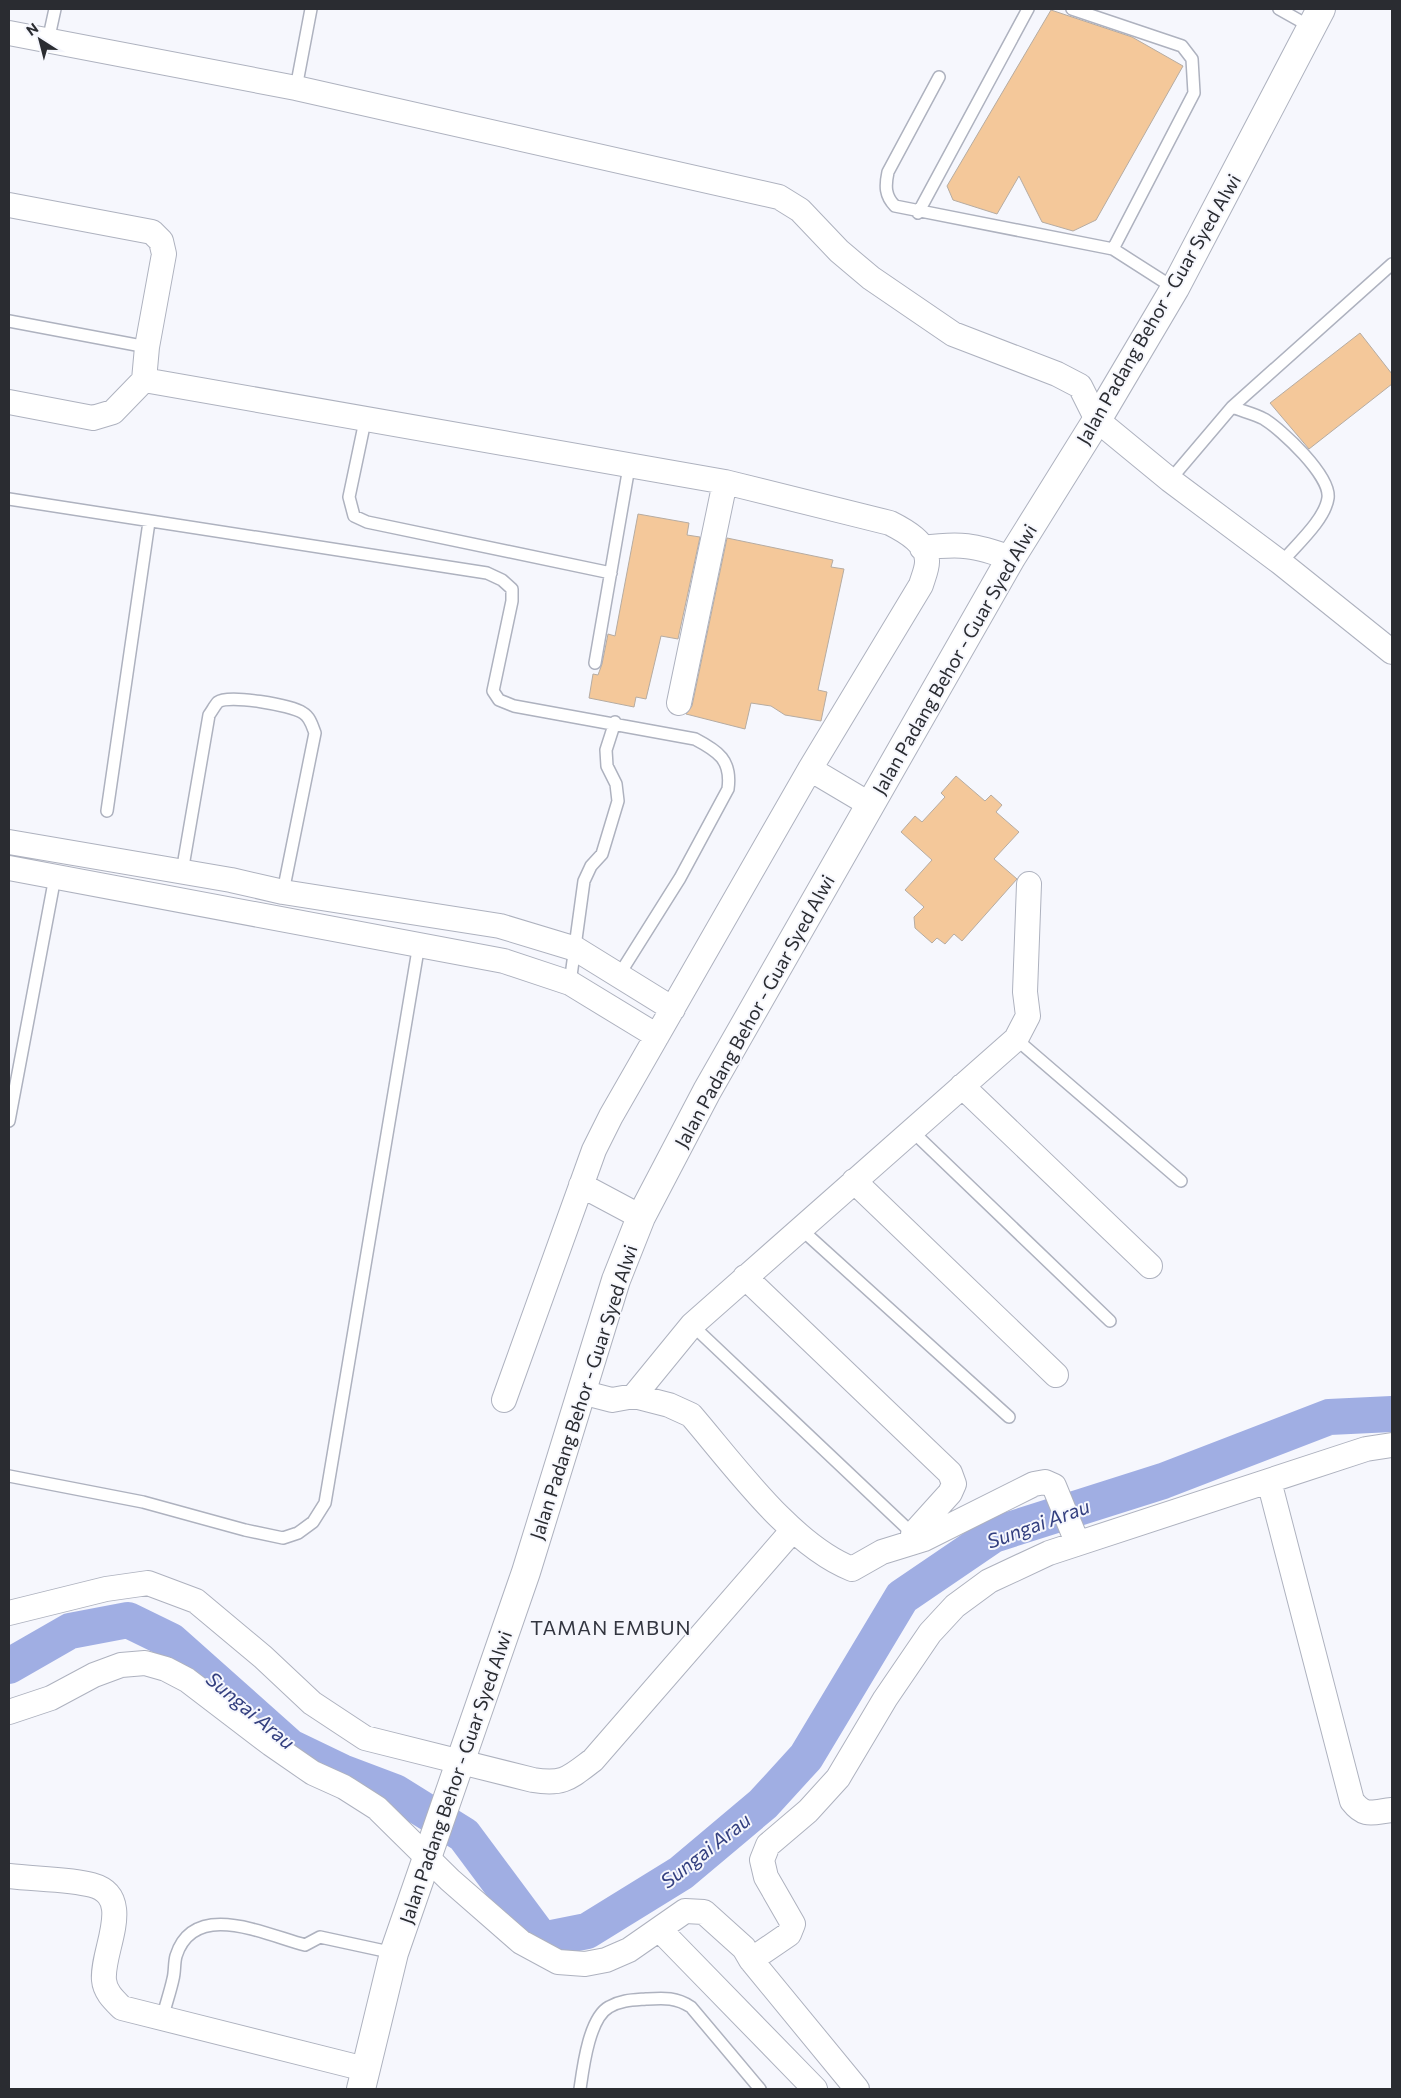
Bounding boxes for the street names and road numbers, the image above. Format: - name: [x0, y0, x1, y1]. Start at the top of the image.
- street label: Jalan Padang Behor - Guar Syed Alwi: [1071, 170, 1245, 448]
- street label: Jalan Padang Behor - Guar Syed Alwi: [867, 520, 1041, 798]
- street label: Jalan Padang Behor - Guar Syed Alwi: [669, 871, 839, 1151]
- street label: Jalan Padang Behor - Guar Syed Alwi: [524, 1242, 642, 1542]
- street label: Jalan Padang Behor - Guar Syed Alwi: [394, 1627, 516, 1927]

